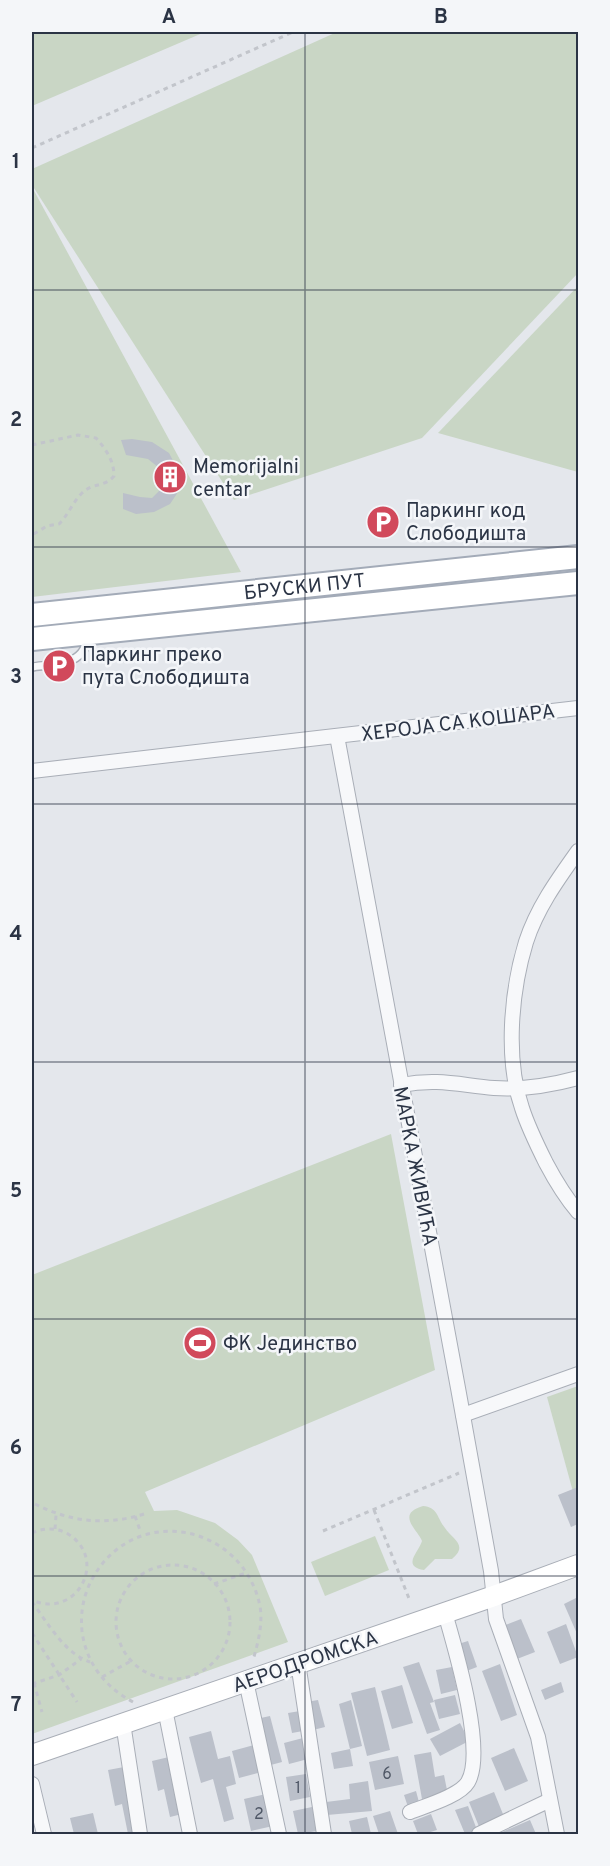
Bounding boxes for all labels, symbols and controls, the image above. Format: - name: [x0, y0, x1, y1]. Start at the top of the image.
- text: A: [162, 5, 176, 31]
- text: B: [434, 5, 448, 31]
- text: 1: [12, 150, 20, 176]
- text: 2: [10, 408, 22, 434]
- place label: Memorijalni centar: [193, 455, 299, 504]
- building icon: Memorijalni centar: [152, 459, 188, 495]
- place label: Паркинг код Слободишта: [406, 499, 526, 548]
- parking icon: Паркинг код Слободишта: [365, 504, 401, 540]
- street label: БРУСКИ ПУТ: [243, 569, 367, 607]
- place label: Паркинг преко пута Слободишта: [82, 643, 249, 692]
- parking icon: Паркинг преко пута Слободишта: [41, 648, 77, 684]
- text: 3: [10, 665, 22, 691]
- street label: ХЕРОЈА СА КОШАРА: [360, 699, 557, 749]
- text: 4: [10, 922, 22, 948]
- street label: МАРКА ЖИВИЋА: [386, 1084, 442, 1249]
- text: 5: [10, 1179, 22, 1205]
- sports icon: ФК Јединство: [182, 1325, 218, 1361]
- place label: ФК Јединство: [223, 1332, 357, 1358]
- text: 6: [10, 1436, 22, 1462]
- street label: АЕРОДРОМСКА: [229, 1626, 382, 1700]
- text: 7: [11, 1693, 21, 1719]
- house number: 6: [382, 1765, 392, 1785]
- house number: 1: [295, 1779, 301, 1799]
- house number: 2: [254, 1805, 264, 1825]

